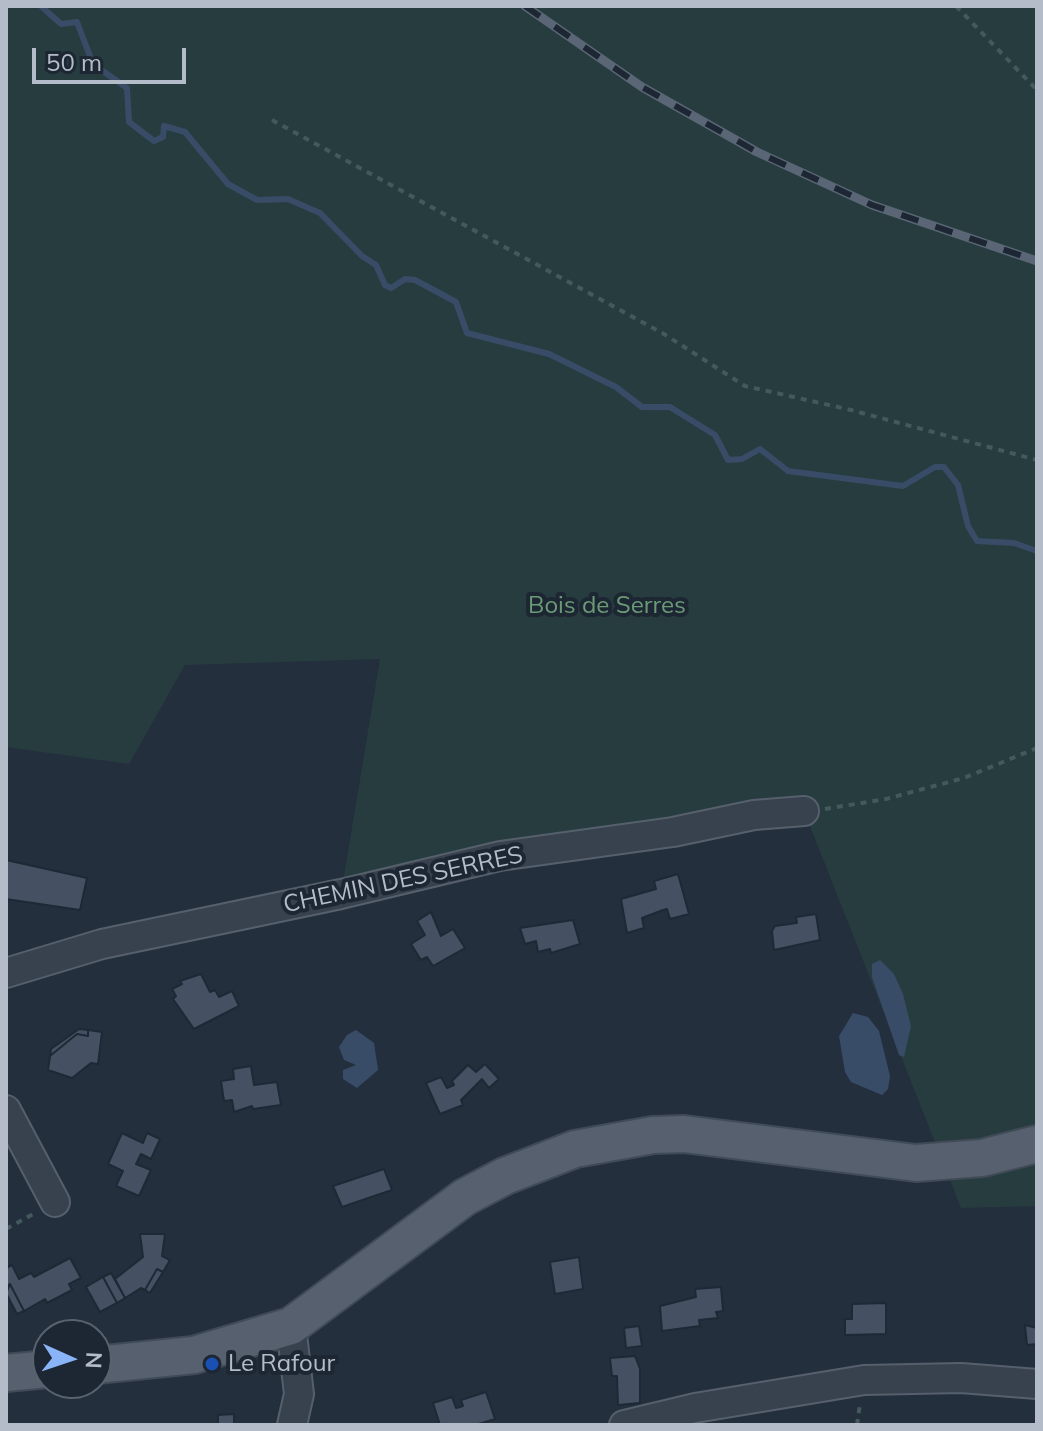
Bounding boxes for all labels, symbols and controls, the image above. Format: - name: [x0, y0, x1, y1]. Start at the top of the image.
- scale bar: [36, 32, 190, 82]
- text: 50 m: [46, 47, 102, 77]
- park label: Bois de Serres: [528, 592, 686, 620]
- street label: CHEMIN DES SERRES: [281, 841, 525, 919]
- north arrow: [32, 1319, 112, 1399]
- place label: Le Rafour: [228, 1350, 335, 1378]
- text: N: [80, 1351, 108, 1369]
- marker: Le Rafour: [203, 1355, 221, 1373]

